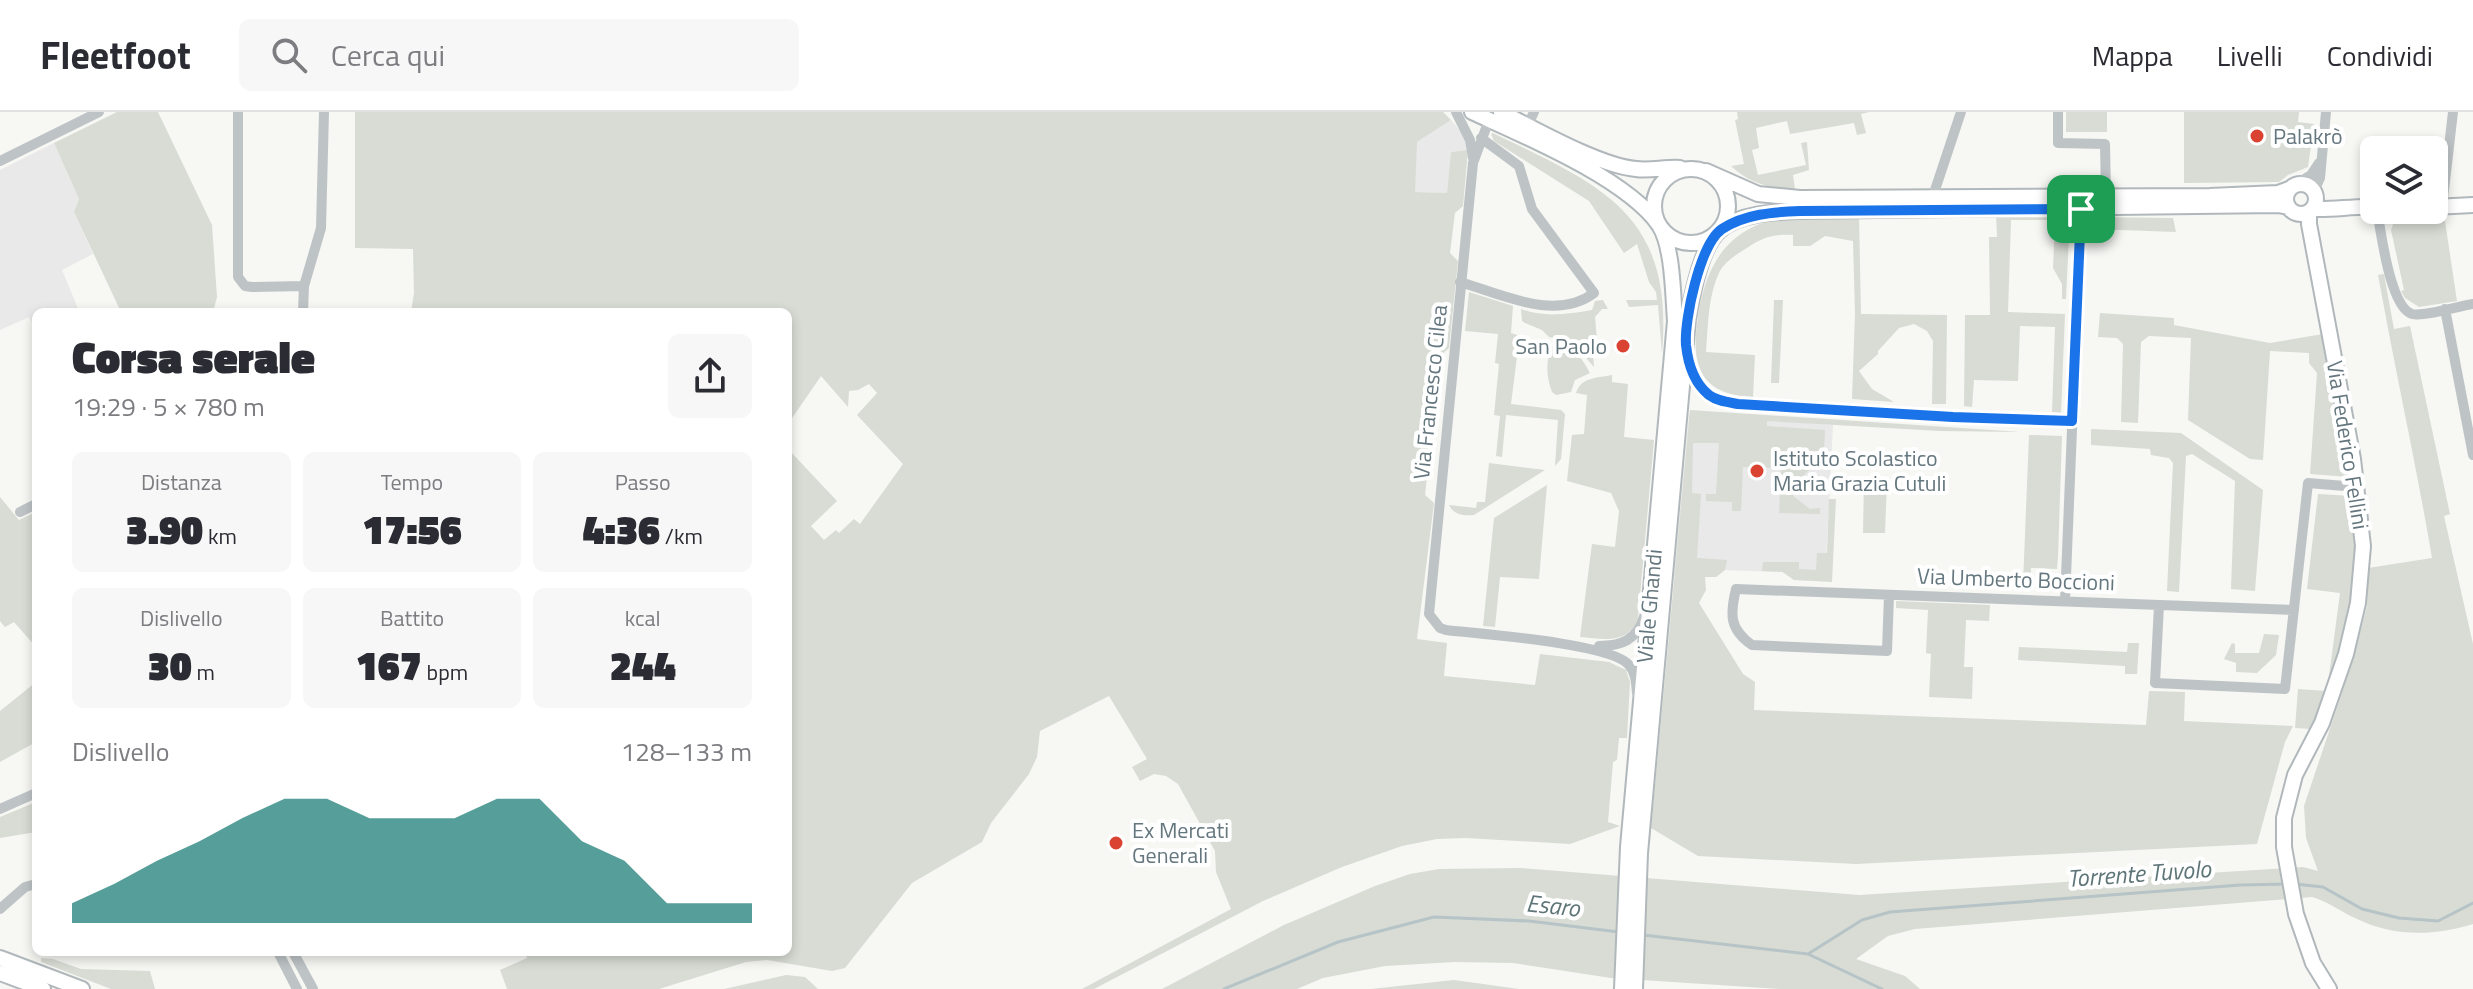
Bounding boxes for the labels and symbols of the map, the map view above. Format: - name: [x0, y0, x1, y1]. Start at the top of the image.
- place label: Palakrò: [2273, 119, 2343, 153]
- marker: Palakrò: [2248, 127, 2266, 145]
- pin: [2047, 175, 2115, 243]
- street label: Via Francesco Cilea: [1404, 303, 1456, 481]
- place label: San Paolo: [1515, 329, 1607, 363]
- marker: San Paolo: [1614, 337, 1632, 355]
- street label: Via Federico Fellini: [2318, 358, 2378, 532]
- place label: Istituto Scolastico Maria Grazia Cutuli: [1773, 441, 1946, 500]
- marker: Istituto Scolastico Maria Grazia Cutuli: [1748, 462, 1766, 480]
- street label: Viale Ghandi: [1627, 548, 1671, 664]
- street label: Via Umberto Boccioni: [1917, 559, 2115, 599]
- place label: Ex Mercati Generali: [1132, 813, 1229, 872]
- marker: Ex Mercati Generali: [1107, 834, 1125, 852]
- water label: Torrente Tuvolo: [2066, 850, 2213, 896]
- water label: Esaro: [1525, 884, 1583, 926]

